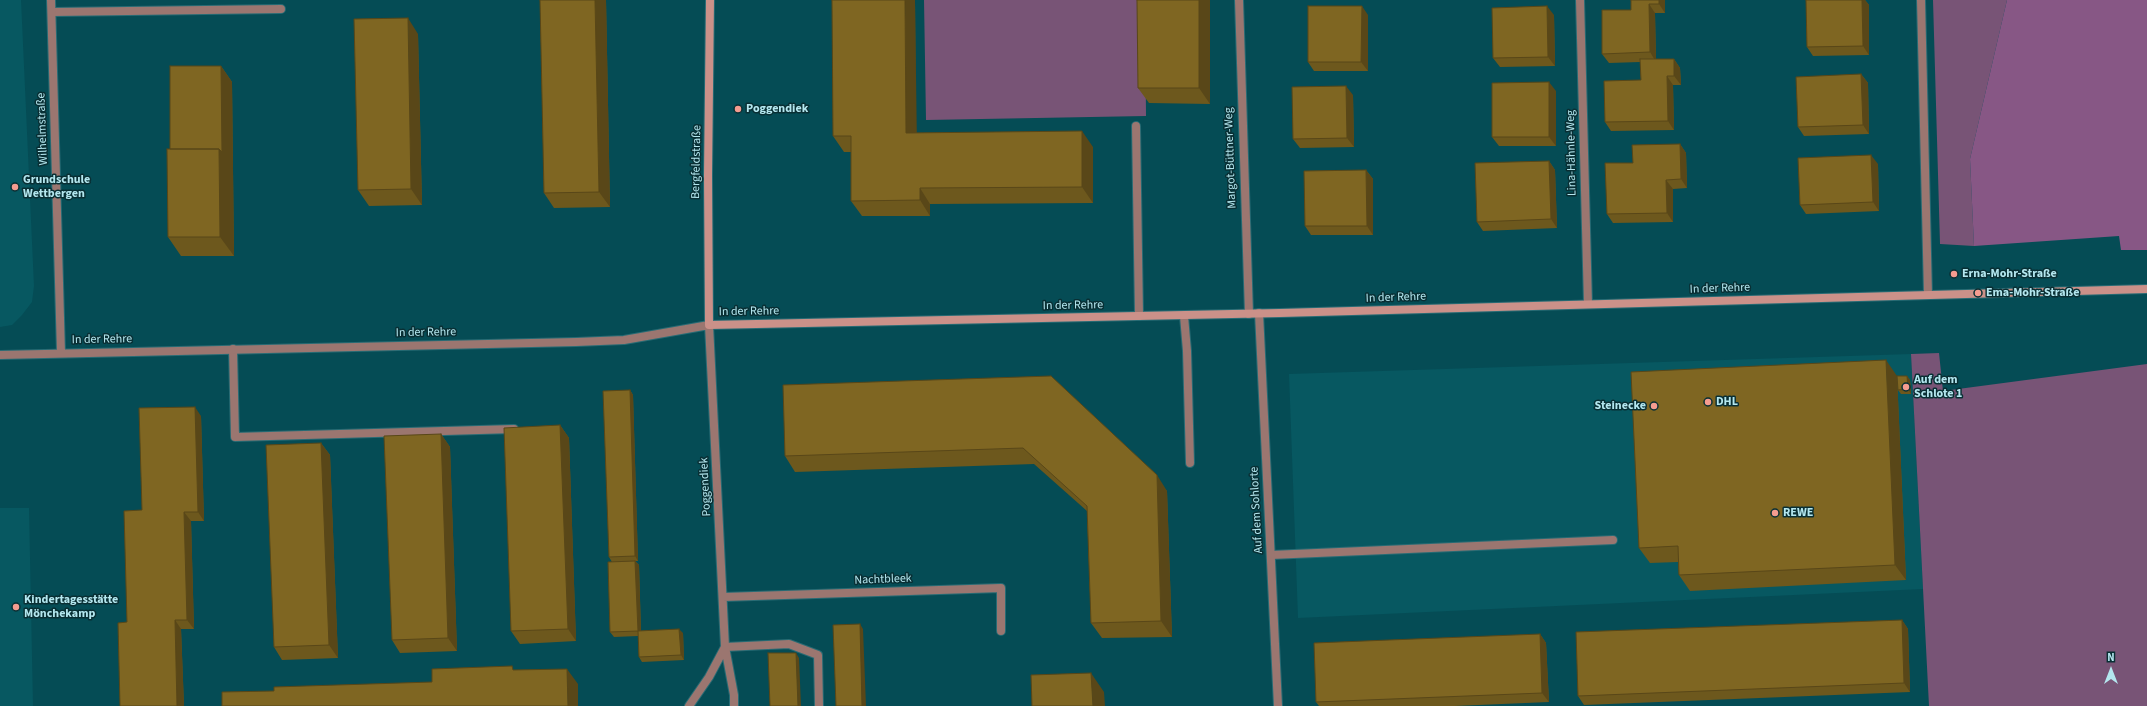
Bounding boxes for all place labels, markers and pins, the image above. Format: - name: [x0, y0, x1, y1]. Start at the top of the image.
- place label: Poggendiek: [746, 102, 808, 116]
- marker: Poggendiek: [733, 104, 743, 114]
- place label: Grundschule Wettbergen: [23, 173, 90, 201]
- marker: Grundschule Wettbergen: [10, 182, 20, 192]
- place label: Erna-Mohr-Straße: [1962, 267, 2057, 281]
- marker: Erna-Mohr-Straße: [1949, 269, 1959, 279]
- place label: Ema-Mohr-Straße: [1986, 286, 2079, 300]
- marker: Ema-Mohr-Straße: [1973, 288, 1983, 298]
- place label: Auf dem Schlote 1: [1914, 373, 1962, 401]
- marker: Auf dem Schlote 1: [1901, 382, 1911, 392]
- place label: DHL: [1716, 395, 1738, 409]
- marker: DHL: [1703, 397, 1713, 407]
- place label: Steinecke: [1595, 399, 1646, 413]
- marker: Steinecke: [1649, 401, 1659, 411]
- place label: REWE: [1783, 506, 1813, 520]
- marker: REWE: [1770, 508, 1780, 518]
- place label: Kindertagesstätte Mönchekamp: [24, 593, 118, 621]
- marker: Kindertagesstätte Mönchekamp: [11, 602, 21, 612]

